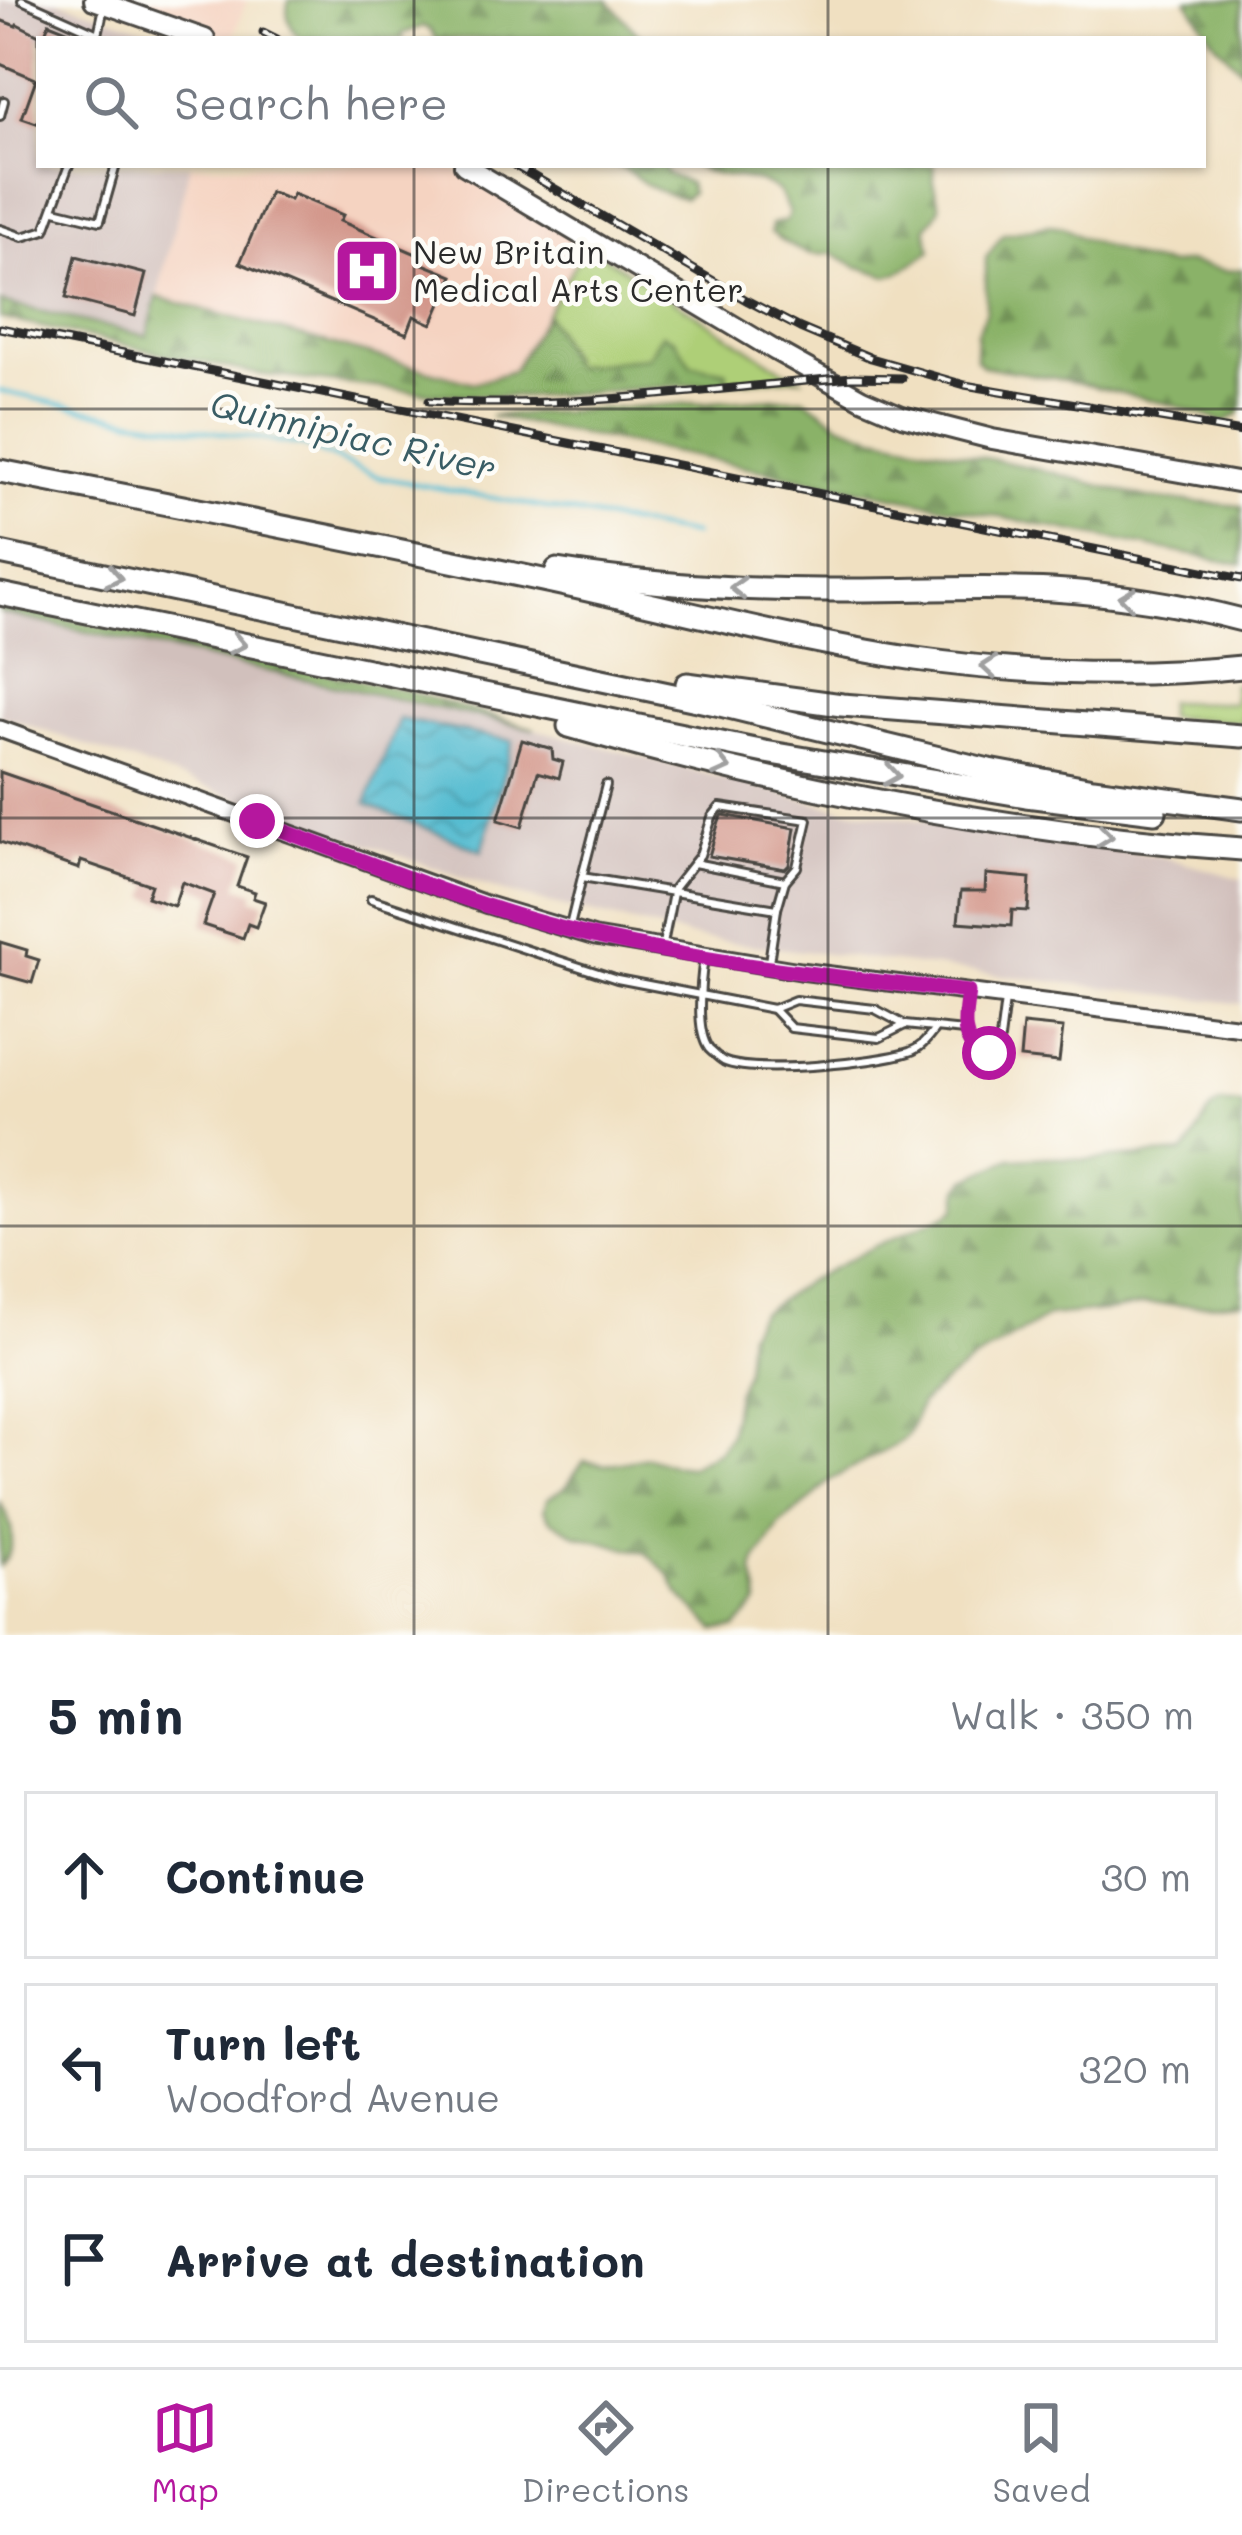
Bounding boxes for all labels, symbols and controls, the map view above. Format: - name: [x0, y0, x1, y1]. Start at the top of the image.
- search box: [36, 36, 1206, 168]
- icon: search: [78, 69, 144, 135]
- text: Search here: [174, 73, 448, 131]
- place label: New Britain Medical Arts Center: [413, 229, 744, 310]
- hospital icon: New Britain Medical Arts Center: [332, 236, 402, 306]
- water label: Quinnipiac River: [206, 379, 501, 490]
- one-way arrow: [104, 563, 124, 589]
- one-way arrow: [728, 575, 747, 601]
- one-way arrow: [1117, 586, 1137, 612]
- one-way arrow: [227, 630, 247, 656]
- one-way arrow: [979, 655, 998, 680]
- one-way arrow: [711, 752, 731, 777]
- one-way arrow: [882, 761, 902, 786]
- route end: [230, 794, 284, 848]
- one-way arrow: [1095, 823, 1115, 849]
- route start: [962, 1026, 1016, 1080]
- text: 5 min: [48, 1680, 183, 1747]
- text: Walk · 350 m: [950, 1688, 1194, 1739]
- icon: ahead: [51, 1842, 117, 1908]
- text: Continue: [165, 1846, 365, 1904]
- text: 30 m: [1101, 1850, 1191, 1901]
- text: Turn left: [165, 2013, 361, 2071]
- icon: left: [51, 2034, 117, 2100]
- text: 320 m: [1079, 2042, 1191, 2093]
- text: Woodford Avenue: [165, 2071, 500, 2122]
- icon: arrive: [51, 2226, 117, 2292]
- text: Arrive at destination: [165, 2230, 645, 2288]
- tab: Map: [152, 2395, 219, 2510]
- tab: Directions: [522, 2395, 689, 2510]
- tab: Saved: [993, 2395, 1090, 2510]

